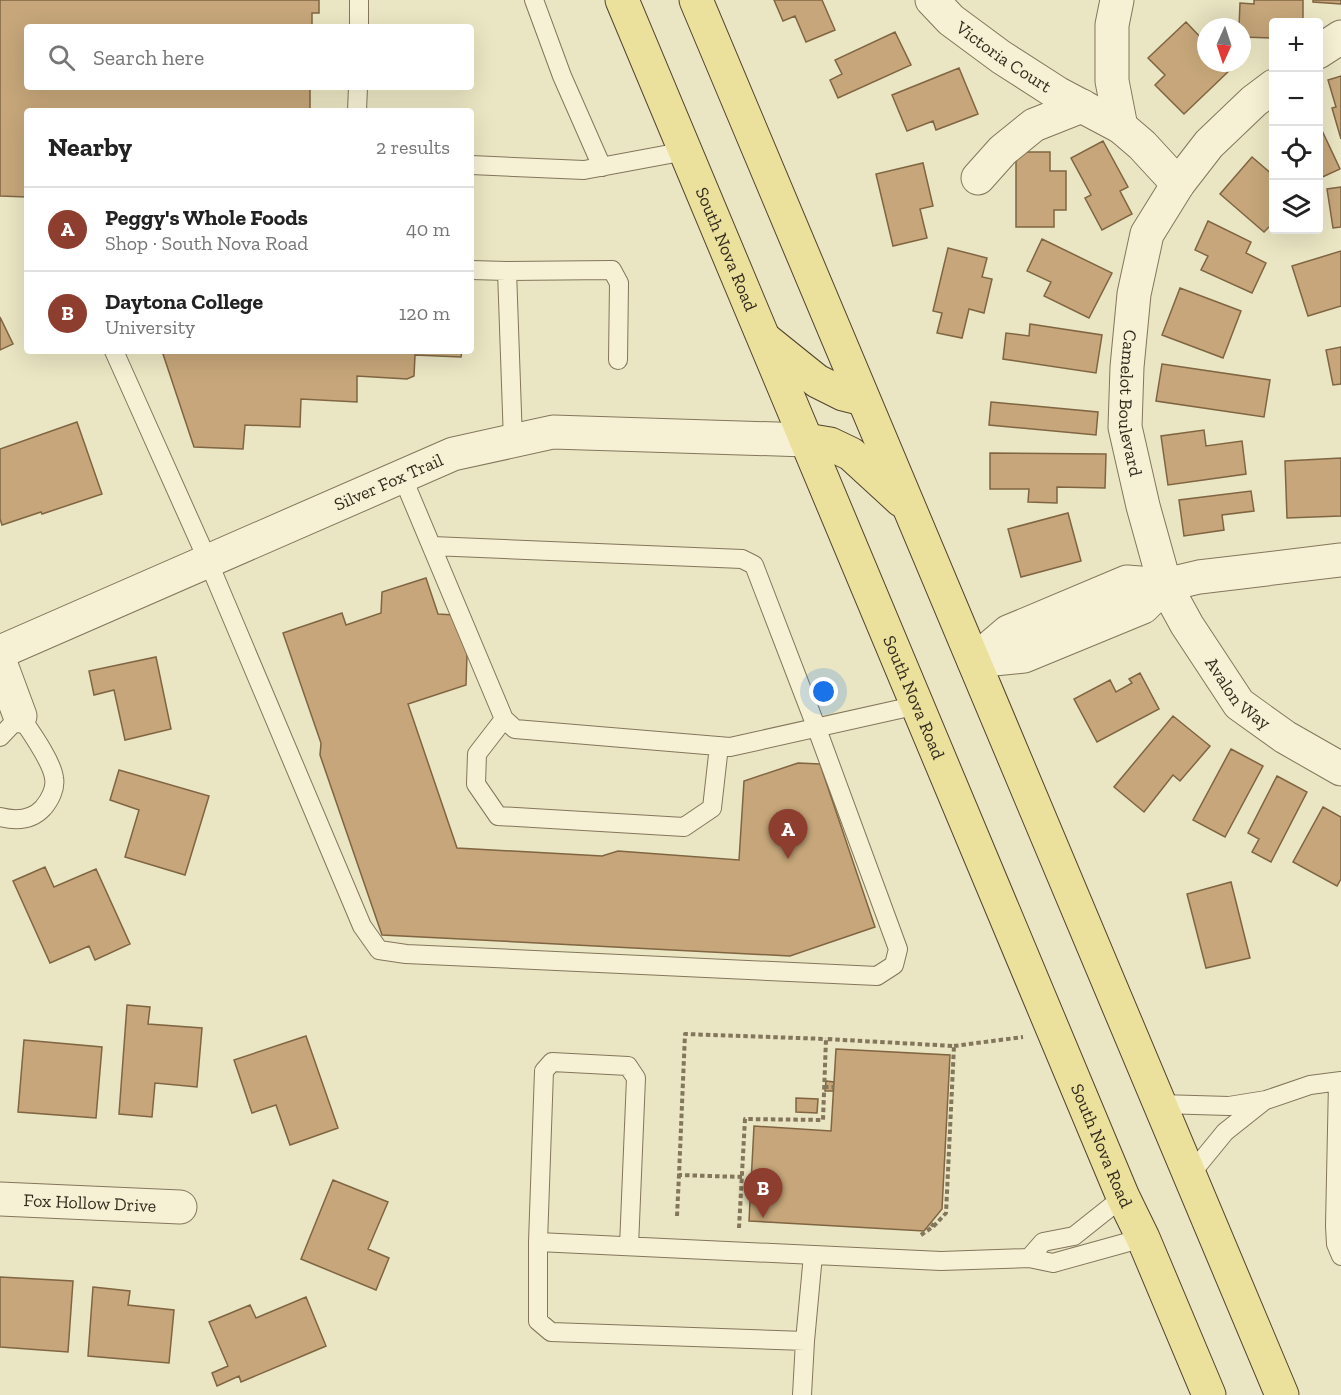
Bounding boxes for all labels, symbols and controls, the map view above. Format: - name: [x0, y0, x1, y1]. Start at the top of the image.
- street label: Victoria Court: [951, 16, 1056, 98]
- north arrow: [1197, 18, 1251, 72]
- map controls: [1269, 18, 1323, 234]
- button: +: [1269, 18, 1323, 72]
- search box: [24, 24, 474, 90]
- icon: search: [45, 41, 78, 74]
- text: Search here: [93, 44, 204, 71]
- button: −: [1269, 72, 1323, 126]
- button: locate: [1269, 126, 1323, 180]
- text: Nearby: [48, 131, 132, 163]
- text: 2 results: [376, 135, 450, 159]
- button: layers: [1269, 180, 1323, 234]
- street label: South Nova Road: [691, 184, 762, 314]
- text: Peggy's Whole Foods: [105, 204, 308, 231]
- text: A: [61, 217, 74, 241]
- text: 40 m: [406, 217, 450, 241]
- text: Shop · South Nova Road: [105, 231, 308, 255]
- text: Daytona College: [105, 288, 263, 315]
- text: B: [61, 301, 74, 325]
- text: 120 m: [399, 301, 450, 325]
- text: University: [105, 315, 195, 339]
- street label: Camelot Boulevard: [1114, 329, 1147, 479]
- street label: Silver Fox Trail: [331, 449, 446, 516]
- street label: South Nova Road: [878, 632, 950, 763]
- street label: Avalon Way: [1200, 653, 1276, 735]
- your location: [809, 677, 838, 706]
- pin: A: [768, 810, 808, 859]
- street label: South Nova Road: [1066, 1080, 1138, 1211]
- pin: B: [744, 1168, 783, 1218]
- street label: Fox Hollow Drive: [23, 1189, 157, 1217]

